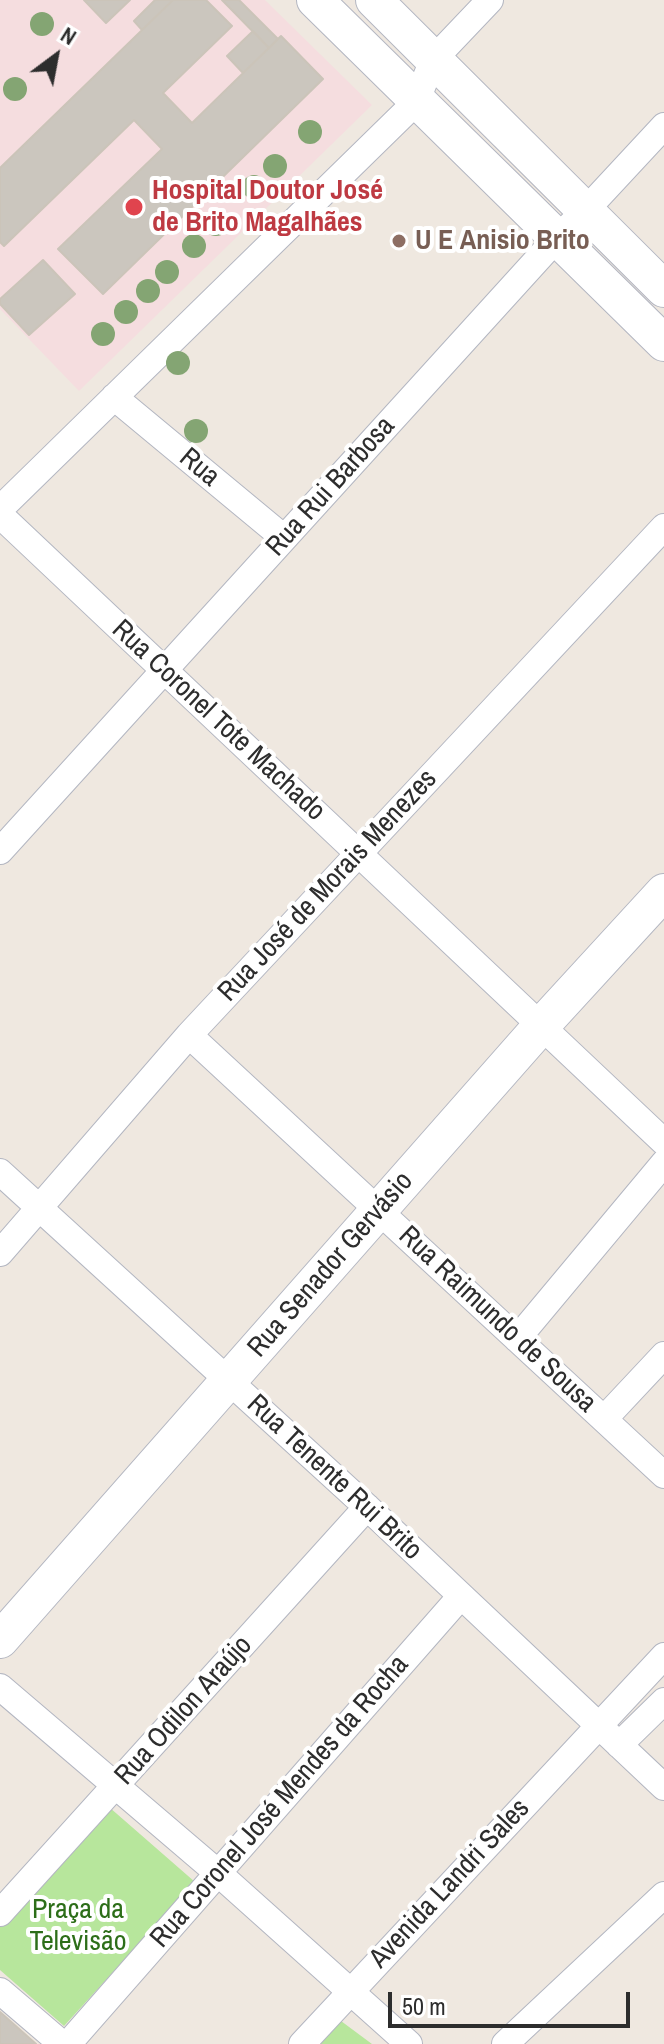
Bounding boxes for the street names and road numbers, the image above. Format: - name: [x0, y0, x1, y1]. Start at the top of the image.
- street label: Rua Rui Barbosa: [260, 410, 402, 564]
- street label: Rua: [172, 442, 226, 494]
- street label: Rua Coronel Tote Machado: [104, 613, 332, 829]
- street label: Rua José de Morais Menezes: [212, 763, 444, 1009]
- street label: Rua Senador Gervásio: [241, 1165, 421, 1365]
- street label: Rua Raimundo de Sousa: [391, 1220, 603, 1420]
- street label: Rua Tenente Rui Brito: [239, 1388, 429, 1568]
- street label: Rua Odilon Araújo: [108, 1630, 260, 1792]
- street label: Rua Coronel José Mendes da Rocha: [144, 1649, 416, 1955]
- street label: Avenida Landri Sales: [363, 1792, 537, 1976]

